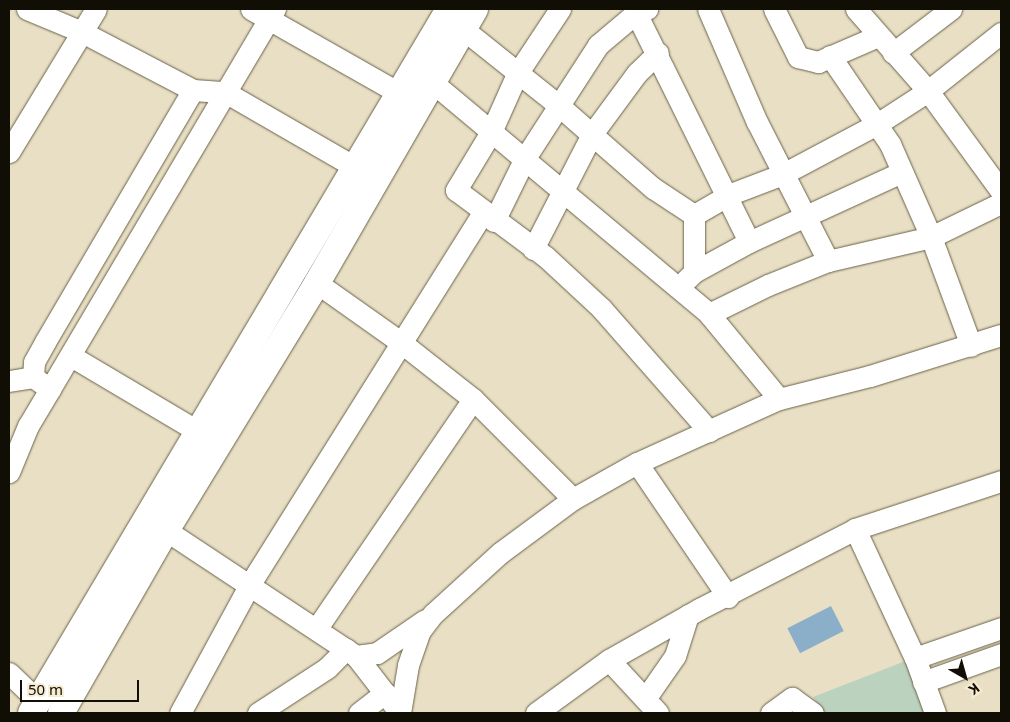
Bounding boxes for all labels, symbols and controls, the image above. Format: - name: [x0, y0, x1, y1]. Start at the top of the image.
- north arrow: [940, 652, 990, 702]
- scale bar: [22, 670, 141, 702]
- text: 50 m: [28, 679, 63, 699]
- text: K: [965, 679, 984, 700]

